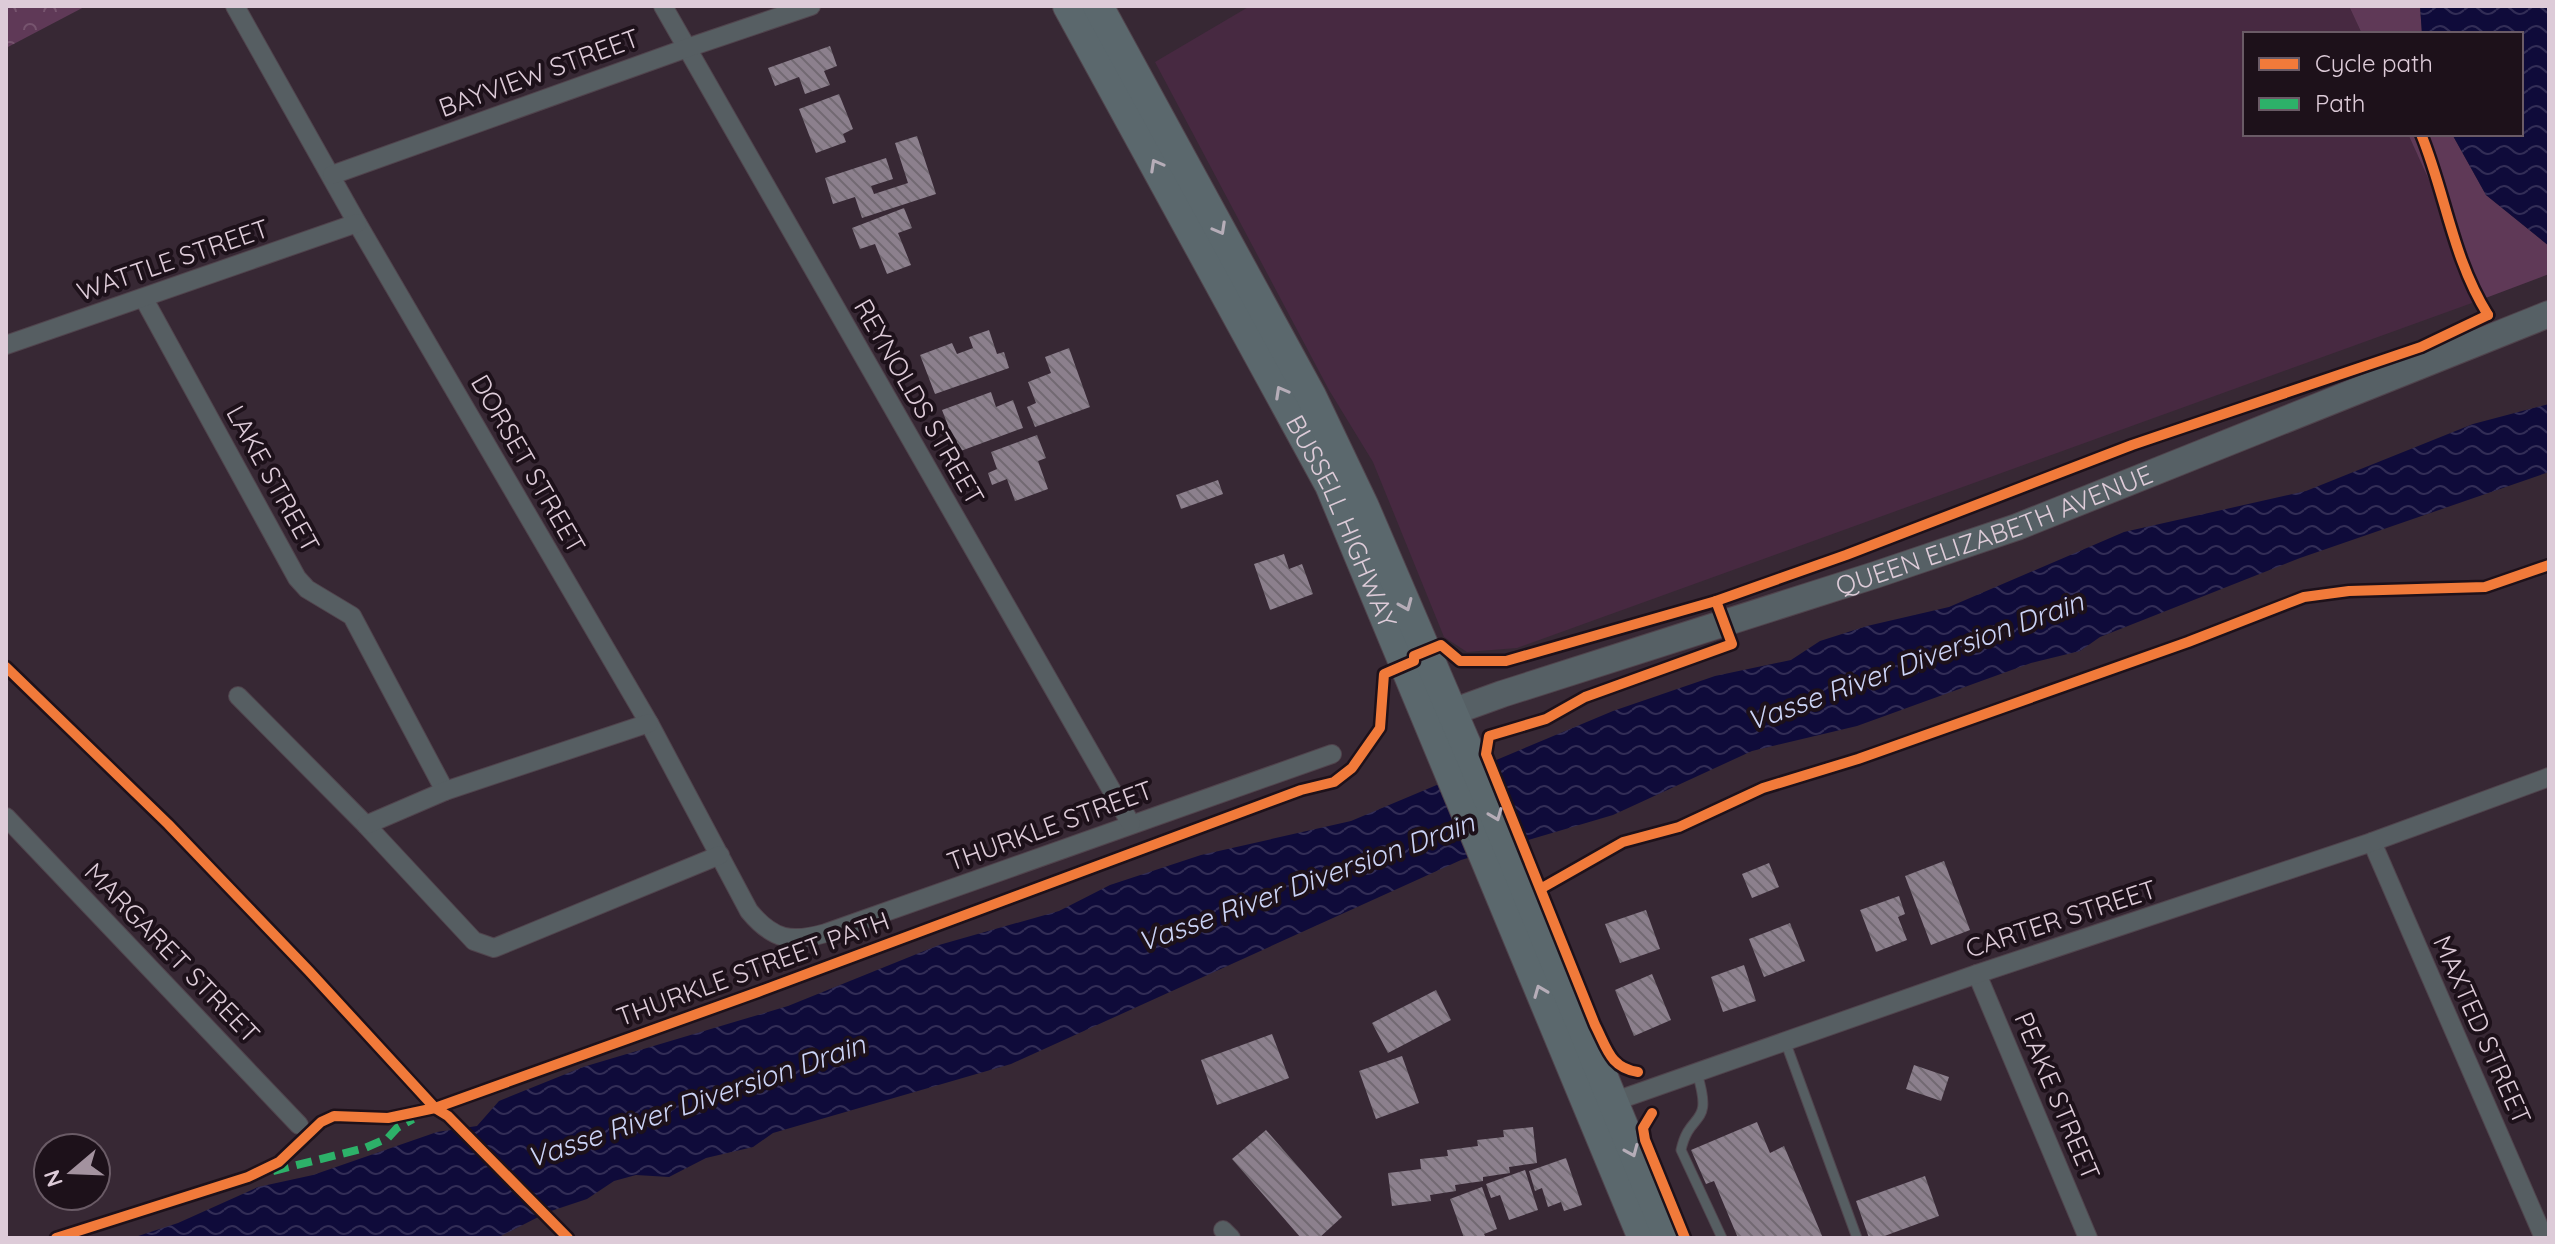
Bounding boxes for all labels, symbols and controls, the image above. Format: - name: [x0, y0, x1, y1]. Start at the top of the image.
- street label: BAYVIEW STREET: [434, 21, 644, 124]
- legend: [2243, 32, 2523, 136]
- text: Cycle path: [2315, 48, 2433, 78]
- text: Path: [2315, 88, 2366, 118]
- one-way arrow: [1150, 159, 1165, 173]
- street label: WATTLE STREET: [72, 211, 273, 308]
- one-way arrow: [1210, 221, 1226, 235]
- street label: REYNOLDS STREET: [847, 293, 992, 511]
- street label: DORSET STREET: [464, 368, 593, 559]
- one-way arrow: [1275, 387, 1291, 401]
- street label: LAKE STREET: [219, 399, 327, 558]
- street label: BUSSELL HIGHWAY: [1279, 409, 1405, 633]
- street label: QUEEN ELIZABETH AVENUE: [1831, 457, 2157, 603]
- water label: Vasse River Diversion Drain: [1742, 583, 2089, 738]
- one-way arrow: [1396, 597, 1412, 611]
- street label: THURKLE STREET: [942, 773, 1157, 878]
- water label: Vasse River Diversion Drain: [1133, 804, 1480, 959]
- one-way arrow: [1486, 807, 1502, 821]
- street label: MARGARET STREET: [78, 855, 267, 1050]
- street label: CARTER STREET: [1961, 872, 2160, 965]
- street label: THURKLE STREET PATH: [612, 904, 894, 1033]
- street label: MAXTED STREET: [2426, 930, 2539, 1129]
- one-way arrow: [1534, 985, 1550, 999]
- street label: PEAKE STREET: [2007, 1007, 2108, 1185]
- water label: Vasse River Diversion Drain: [522, 1026, 870, 1175]
- north arrow: [32, 1132, 112, 1212]
- one-way arrow: [1623, 1143, 1639, 1157]
- text: N: [37, 1166, 69, 1191]

